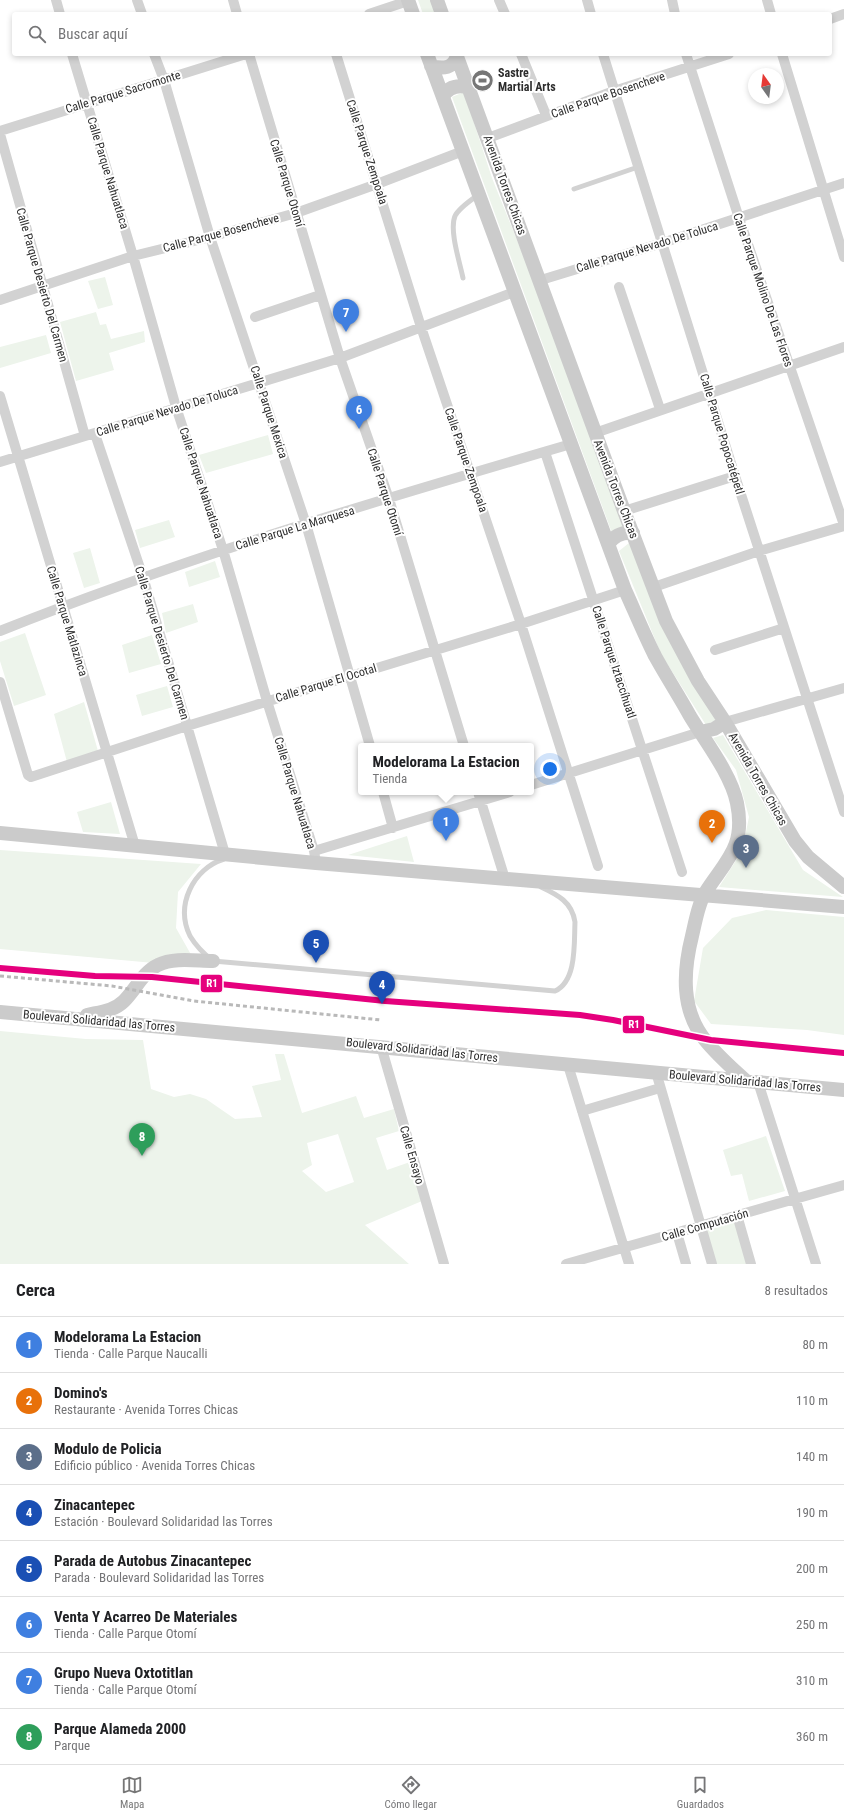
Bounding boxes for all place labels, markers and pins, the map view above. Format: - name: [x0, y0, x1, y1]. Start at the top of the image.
- place label: Sastre Martial Arts: [498, 66, 556, 94]
- sports icon: Sastre Martial Arts: [469, 67, 495, 93]
- pin: 7: [333, 299, 359, 332]
- pin: 6: [346, 396, 372, 429]
- pin: 1: [433, 808, 459, 841]
- pin: 2: [699, 810, 725, 843]
- pin: 3: [733, 835, 759, 868]
- pin: 5: [303, 930, 329, 963]
- pin: 4: [369, 971, 395, 1004]
- pin: 8: [129, 1123, 155, 1156]

